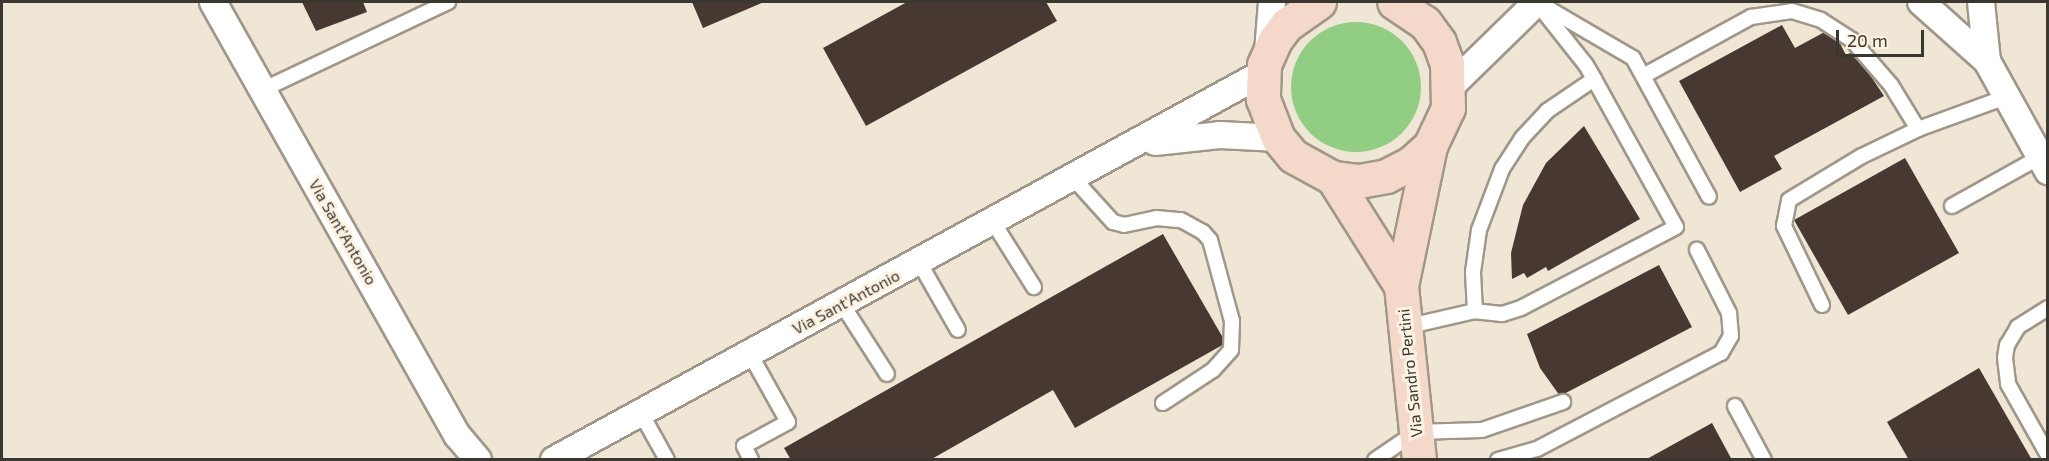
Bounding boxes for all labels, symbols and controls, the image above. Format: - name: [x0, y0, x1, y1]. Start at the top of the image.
- scale bar: [1839, 18, 1928, 56]
- text: 20 m: [1847, 29, 1888, 51]
- street label: Via Sant'Antonio: [305, 176, 381, 288]
- street label: Via Sant'Antonio: [789, 266, 903, 338]
- street label: Via Sandro Pertini: [1394, 308, 1426, 438]

